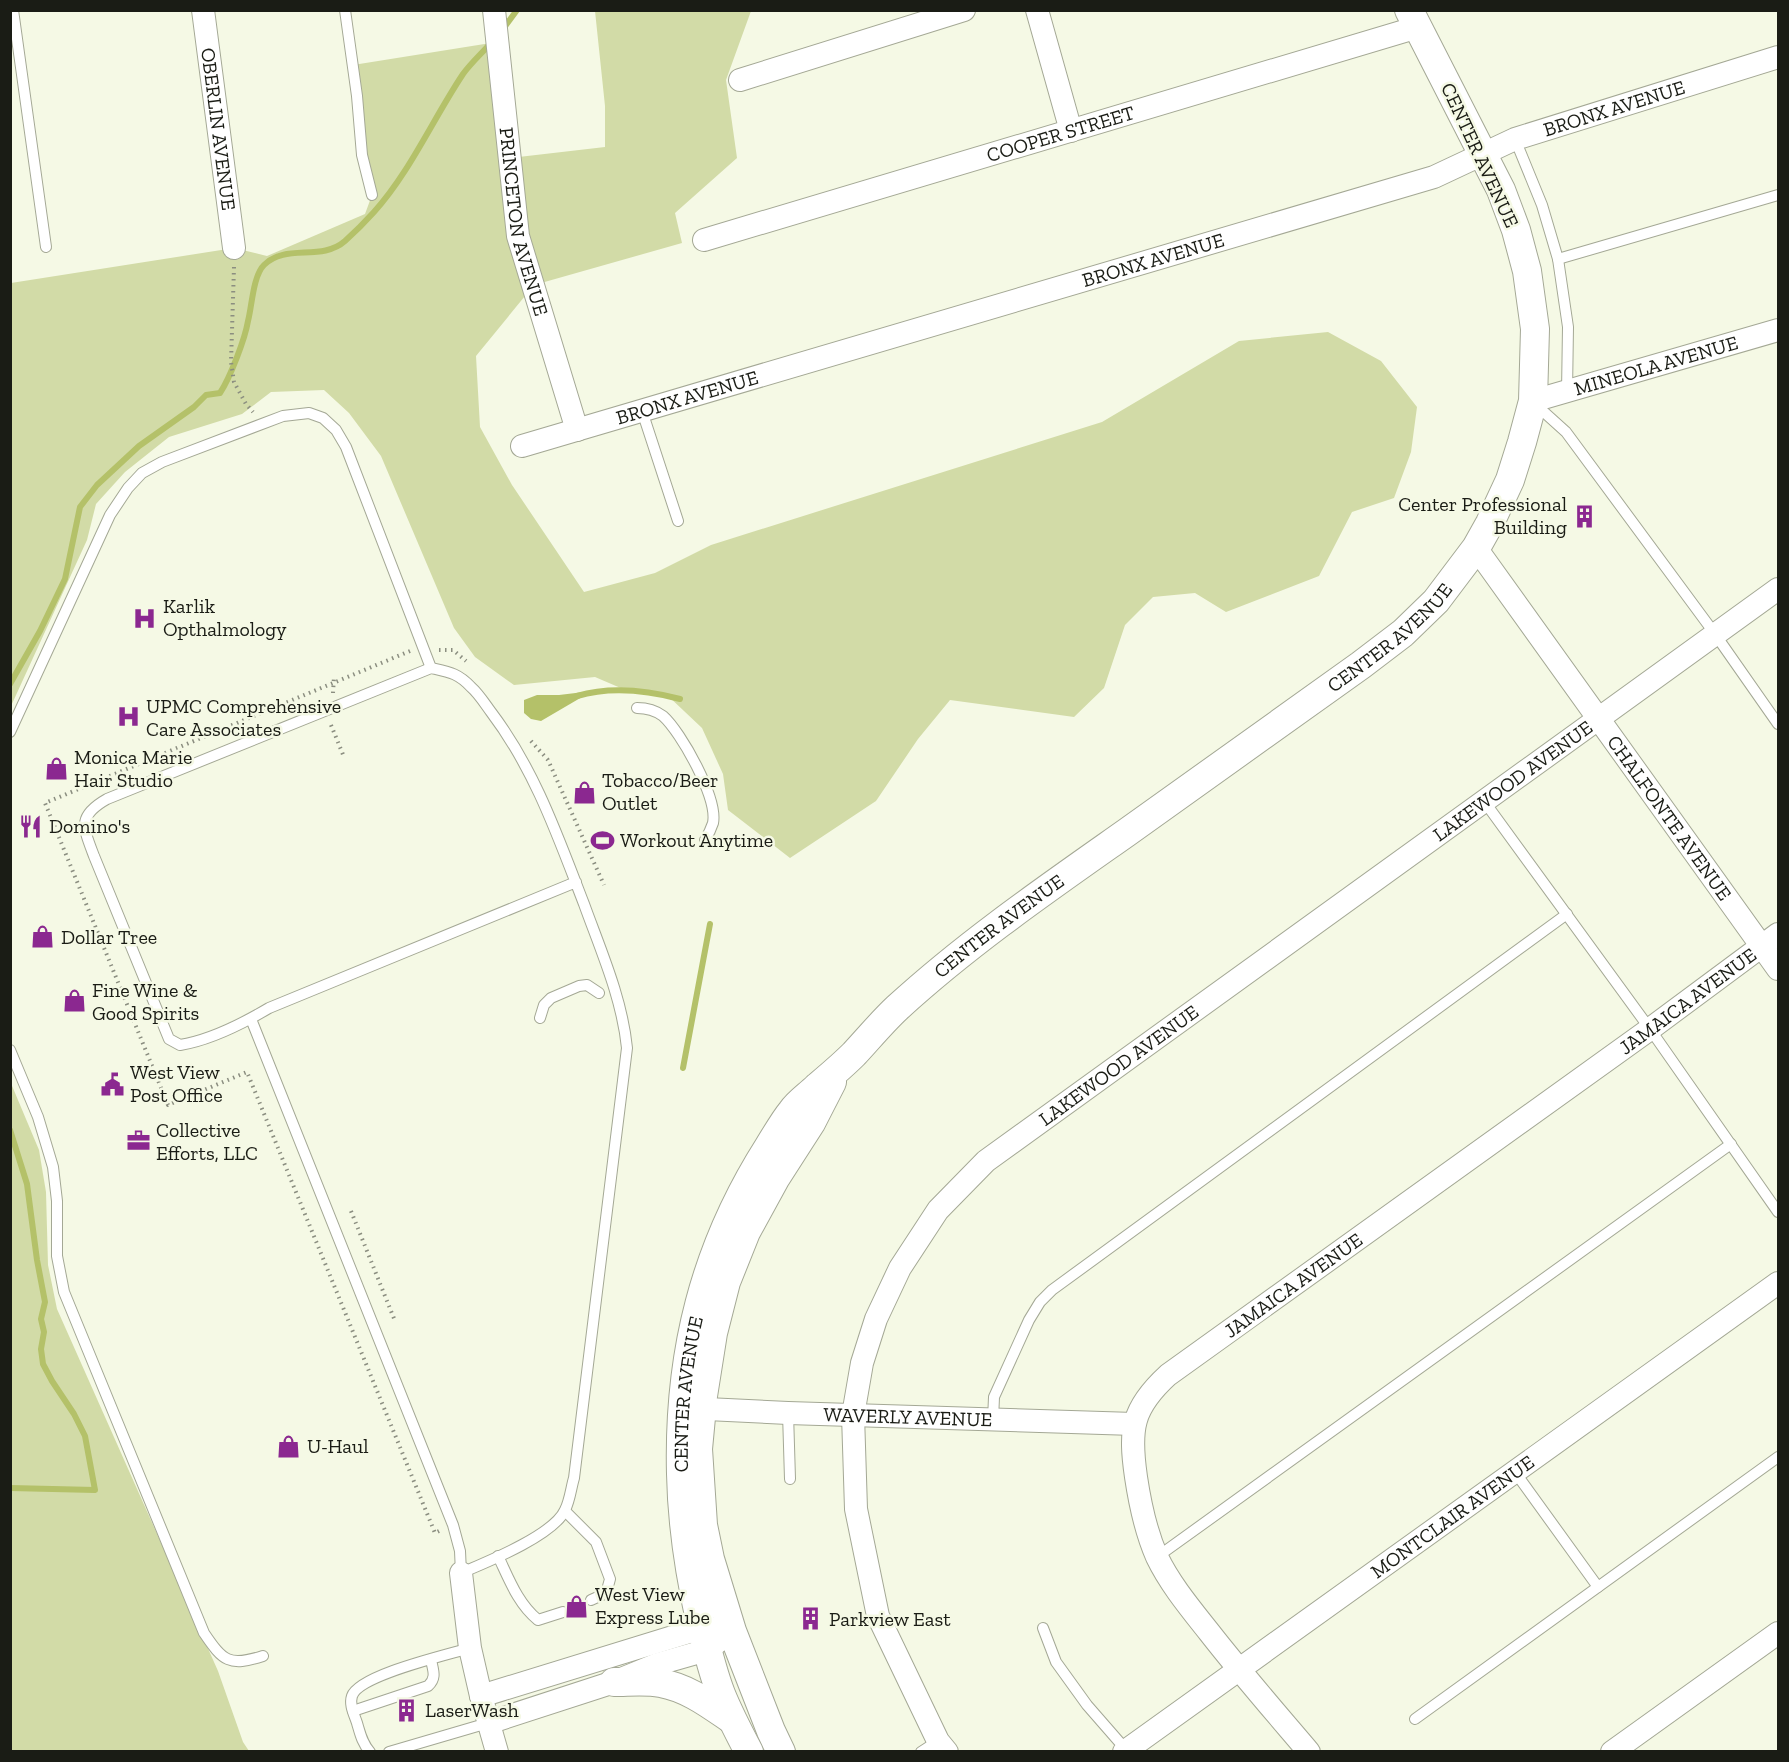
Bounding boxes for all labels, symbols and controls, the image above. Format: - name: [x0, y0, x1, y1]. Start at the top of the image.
- street label: OBERLIN AVENUE: [196, 46, 241, 212]
- street label: BRONX AVENUE: [1540, 75, 1688, 141]
- street label: CENTER AVENUE: [1436, 79, 1524, 231]
- street label: COOPER STREET: [984, 100, 1137, 167]
- street label: PRINCETON AVENUE: [495, 126, 554, 319]
- street label: BRONX AVENUE: [1079, 228, 1227, 292]
- street label: MINEOLA AVENUE: [1571, 330, 1741, 400]
- street label: BRONX AVENUE: [613, 365, 761, 430]
- place label: Center Professional Building: [1398, 492, 1567, 539]
- building icon: Center Professional Building: [1572, 503, 1598, 529]
- street label: CENTER AVENUE: [1322, 578, 1457, 697]
- place label: Karlik Opthalmology: [163, 594, 287, 641]
- hospital icon: Karlik Opthalmology: [132, 605, 158, 631]
- place label: UPMC Comprehensive Care Associates: [146, 694, 341, 741]
- hospital icon: UPMC Comprehensive Care Associates: [115, 704, 141, 730]
- street label: LAKEWOOD AVENUE: [1428, 715, 1597, 846]
- street label: CHALFONTE AVENUE: [1602, 731, 1737, 905]
- place label: Monica Marie Hair Studio: [74, 745, 192, 792]
- shop icon: Monica Marie Hair Studio: [43, 756, 69, 782]
- place label: Tobacco/Beer Outlet: [602, 768, 719, 815]
- shop icon: Tobacco/Beer Outlet: [571, 779, 597, 805]
- restaurant icon: Domino's: [18, 813, 44, 839]
- place label: Domino's: [49, 814, 130, 838]
- sports icon: Workout Anytime: [589, 827, 615, 853]
- place label: Workout Anytime: [620, 828, 773, 852]
- street label: CENTER AVENUE: [929, 869, 1069, 983]
- shop icon: Dollar Tree: [30, 924, 56, 950]
- place label: Dollar Tree: [61, 925, 157, 949]
- street label: JAMAICA AVENUE: [1614, 942, 1761, 1059]
- place label: Fine Wine & Good Spirits: [92, 978, 199, 1025]
- shop icon: Fine Wine & Good Spirits: [61, 988, 87, 1014]
- street label: LAKEWOOD AVENUE: [1034, 1000, 1203, 1131]
- place label: West View Post Office: [130, 1060, 223, 1107]
- public building icon: West View Post Office: [99, 1071, 125, 1097]
- place label: Collective Efforts, LLC: [156, 1118, 258, 1165]
- office icon: Collective Efforts, LLC: [125, 1128, 151, 1154]
- street label: JAMAICA AVENUE: [1219, 1227, 1367, 1343]
- street label: CENTER AVENUE: [669, 1314, 708, 1473]
- street label: WAVERLY AVENUE: [823, 1402, 993, 1431]
- shop icon: U-Haul: [276, 1433, 302, 1459]
- place label: U-Haul: [307, 1434, 369, 1458]
- street label: MONTCLAIR AVENUE: [1366, 1450, 1539, 1583]
- place label: West View Express Lube: [595, 1582, 710, 1629]
- shop icon: West View Express Lube: [564, 1593, 590, 1619]
- building icon: Parkview East: [798, 1606, 824, 1632]
- place label: Parkview East: [829, 1607, 951, 1631]
- building icon: LaserWash: [394, 1697, 420, 1723]
- place label: LaserWash: [425, 1698, 520, 1722]

